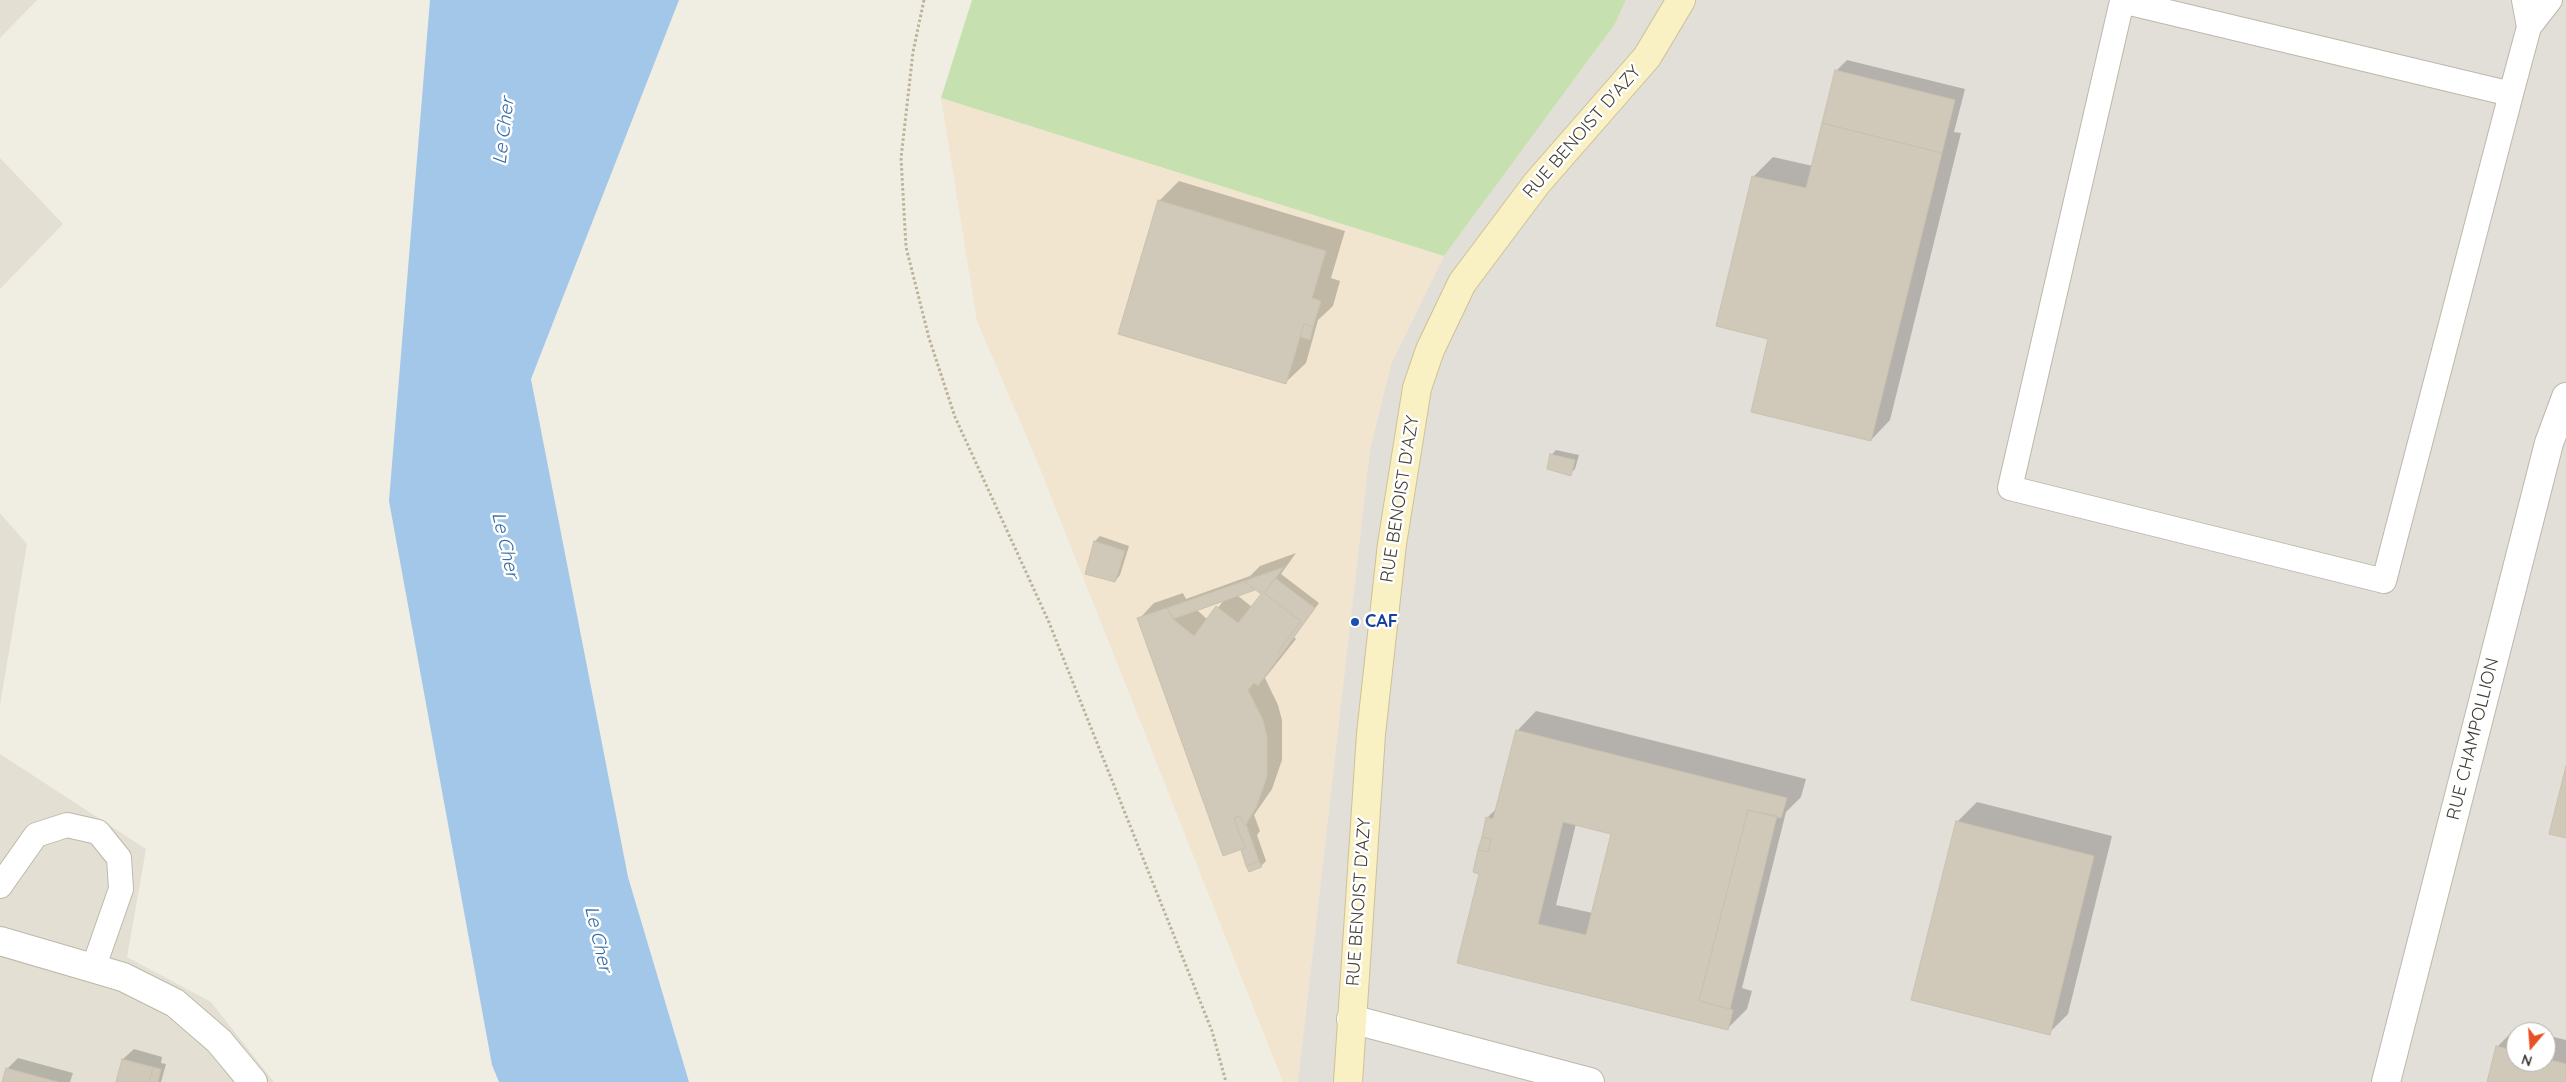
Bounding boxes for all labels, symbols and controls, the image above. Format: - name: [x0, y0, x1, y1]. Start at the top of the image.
- street label: RUE BENOIST D'AZY: [1518, 61, 1646, 203]
- water label: Le Cher: [489, 96, 519, 166]
- street label: RUE BENOIST D'AZY: [1376, 414, 1424, 584]
- water label: Le Cher: [486, 510, 524, 580]
- place label: CAF: [1365, 611, 1398, 633]
- marker: CAF: [1349, 616, 1361, 628]
- street label: RUE CHAMPOLLION: [2442, 656, 2504, 822]
- street label: RUE BENOIST D'AZY: [1342, 817, 1376, 987]
- water label: Le Cher: [579, 904, 617, 974]
- north arrow: [2506, 1022, 2556, 1072]
- text: N: [2519, 1050, 2534, 1070]

